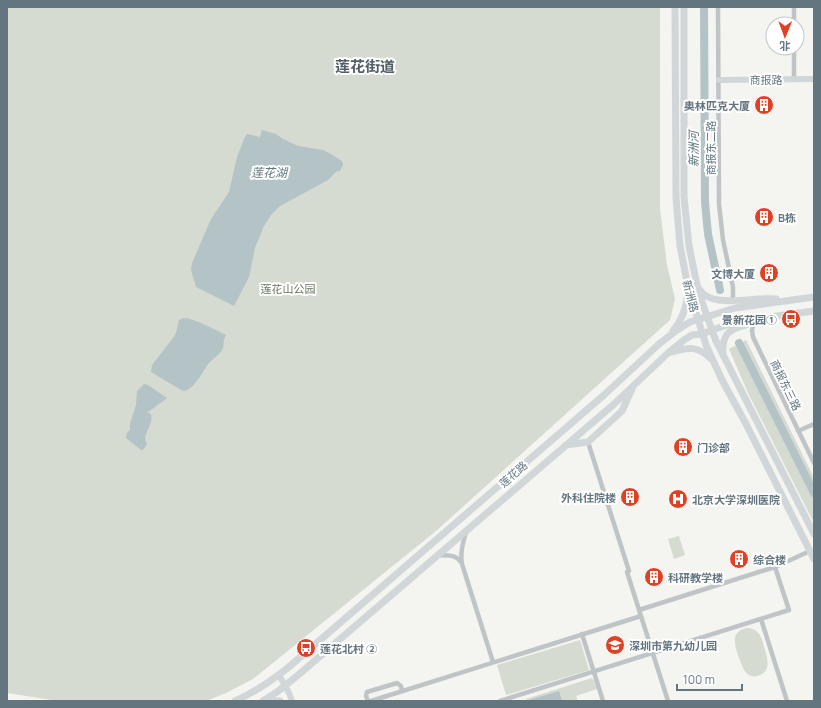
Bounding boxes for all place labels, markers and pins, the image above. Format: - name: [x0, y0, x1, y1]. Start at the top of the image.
- building icon: 奥林匹克大厦: [753, 94, 775, 116]
- place label: 奥林匹克大厦: [684, 98, 750, 113]
- building icon: B栋: [753, 206, 775, 228]
- place label: B栋: [778, 210, 796, 225]
- building icon: 文博大厦: [758, 262, 780, 284]
- place label: 文博大厦: [711, 266, 755, 281]
- bus stop icon: 景新花园①: [780, 308, 802, 330]
- place label: 景新花园①: [722, 312, 777, 327]
- building icon: 门诊部: [672, 436, 694, 458]
- place label: 门诊部: [697, 440, 730, 455]
- building icon: 外科住院楼: [619, 486, 641, 508]
- hospital icon: 北京大学深圳医院: [667, 488, 689, 510]
- place label: 外科住院楼: [561, 490, 616, 505]
- place label: 北京大学深圳医院: [692, 492, 780, 507]
- building icon: 综合楼: [728, 548, 750, 570]
- place label: 综合楼: [753, 552, 786, 567]
- building icon: 科研教学楼: [643, 566, 665, 588]
- place label: 科研教学楼: [668, 570, 723, 585]
- school or university icon: 深圳市第九幼儿园: [604, 634, 626, 656]
- bus stop icon: 莲花北村 ②: [295, 637, 317, 659]
- place label: 深圳市第九幼儿园: [629, 638, 717, 653]
- place label: 莲花北村 ②: [320, 641, 377, 656]

